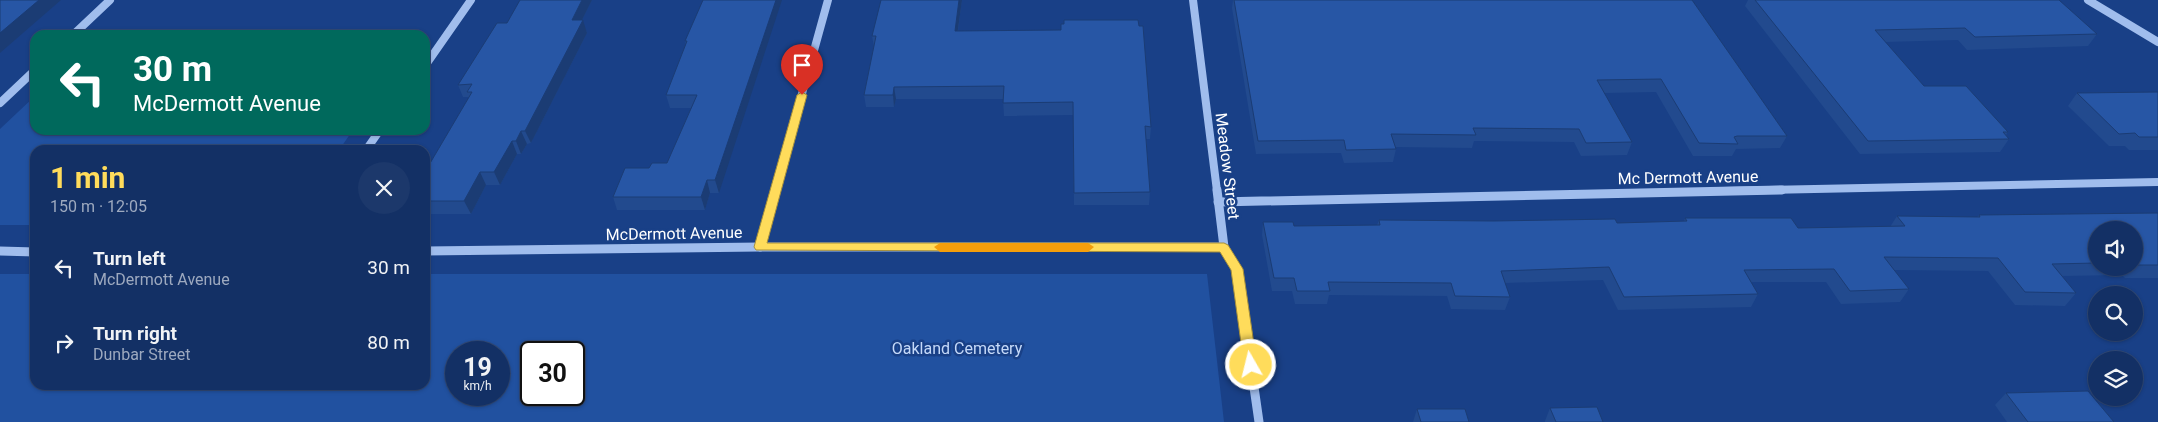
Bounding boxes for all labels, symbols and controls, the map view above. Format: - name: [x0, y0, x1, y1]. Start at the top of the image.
- pin: [781, 44, 823, 95]
- text: 30 m: [133, 49, 212, 90]
- icon: left: [50, 50, 115, 115]
- icon: arrive: [788, 51, 816, 79]
- text: McDermott Avenue: [133, 91, 321, 116]
- street label: Meadow Street: [1212, 112, 1243, 221]
- text: 1 min: [50, 160, 125, 195]
- button: close: [358, 162, 410, 214]
- street label: Mc Dermott Avenue: [1618, 167, 1758, 188]
- text: 150 m · 12:05: [50, 197, 147, 216]
- map controls: [2088, 221, 2143, 406]
- button: sound: [2088, 221, 2143, 276]
- street label: McDermott Avenue: [606, 223, 743, 244]
- text: Turn left: [93, 247, 166, 270]
- icon: left: [50, 254, 78, 282]
- text: 30 m: [367, 256, 410, 279]
- text: McDermott Avenue: [93, 270, 230, 289]
- button: search: [2088, 286, 2143, 341]
- text: Turn right: [93, 322, 177, 345]
- icon: right: [50, 329, 78, 357]
- text: 80 m: [367, 331, 410, 354]
- position arrow: [1224, 338, 1276, 390]
- park label: Oakland Cemetery: [892, 339, 1023, 358]
- speed limit sign: 30: [520, 341, 585, 406]
- text: Dunbar Street: [93, 345, 190, 364]
- button: layers: [2088, 351, 2143, 406]
- text: 19: [463, 353, 492, 382]
- text: km/h: [463, 379, 492, 393]

